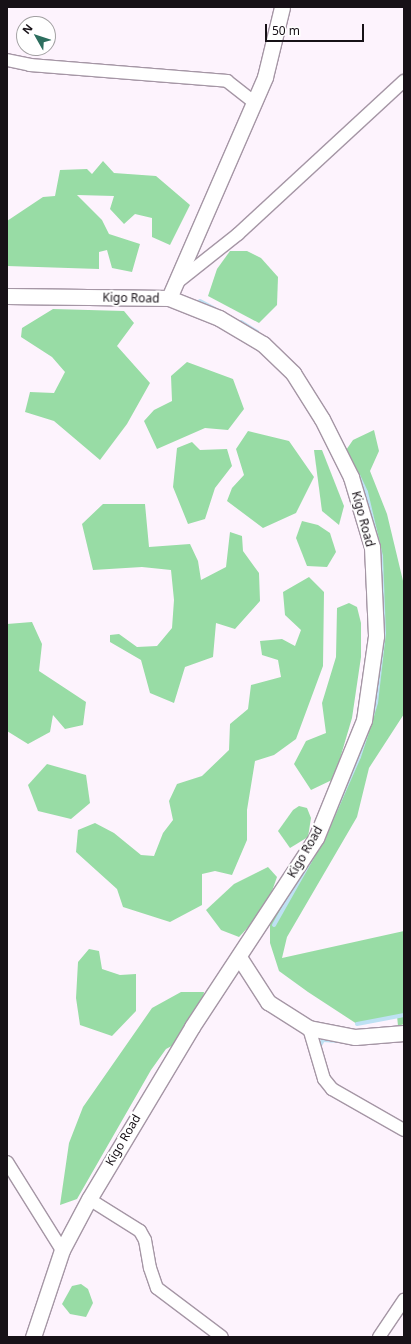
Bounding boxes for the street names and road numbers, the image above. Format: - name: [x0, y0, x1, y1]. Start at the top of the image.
- street label: Kigo Road: [102, 290, 160, 306]
- street label: Kigo Road: [349, 490, 377, 548]
- street label: Kigo Road: [284, 824, 326, 880]
- street label: Kigo Road: [102, 1112, 144, 1168]

